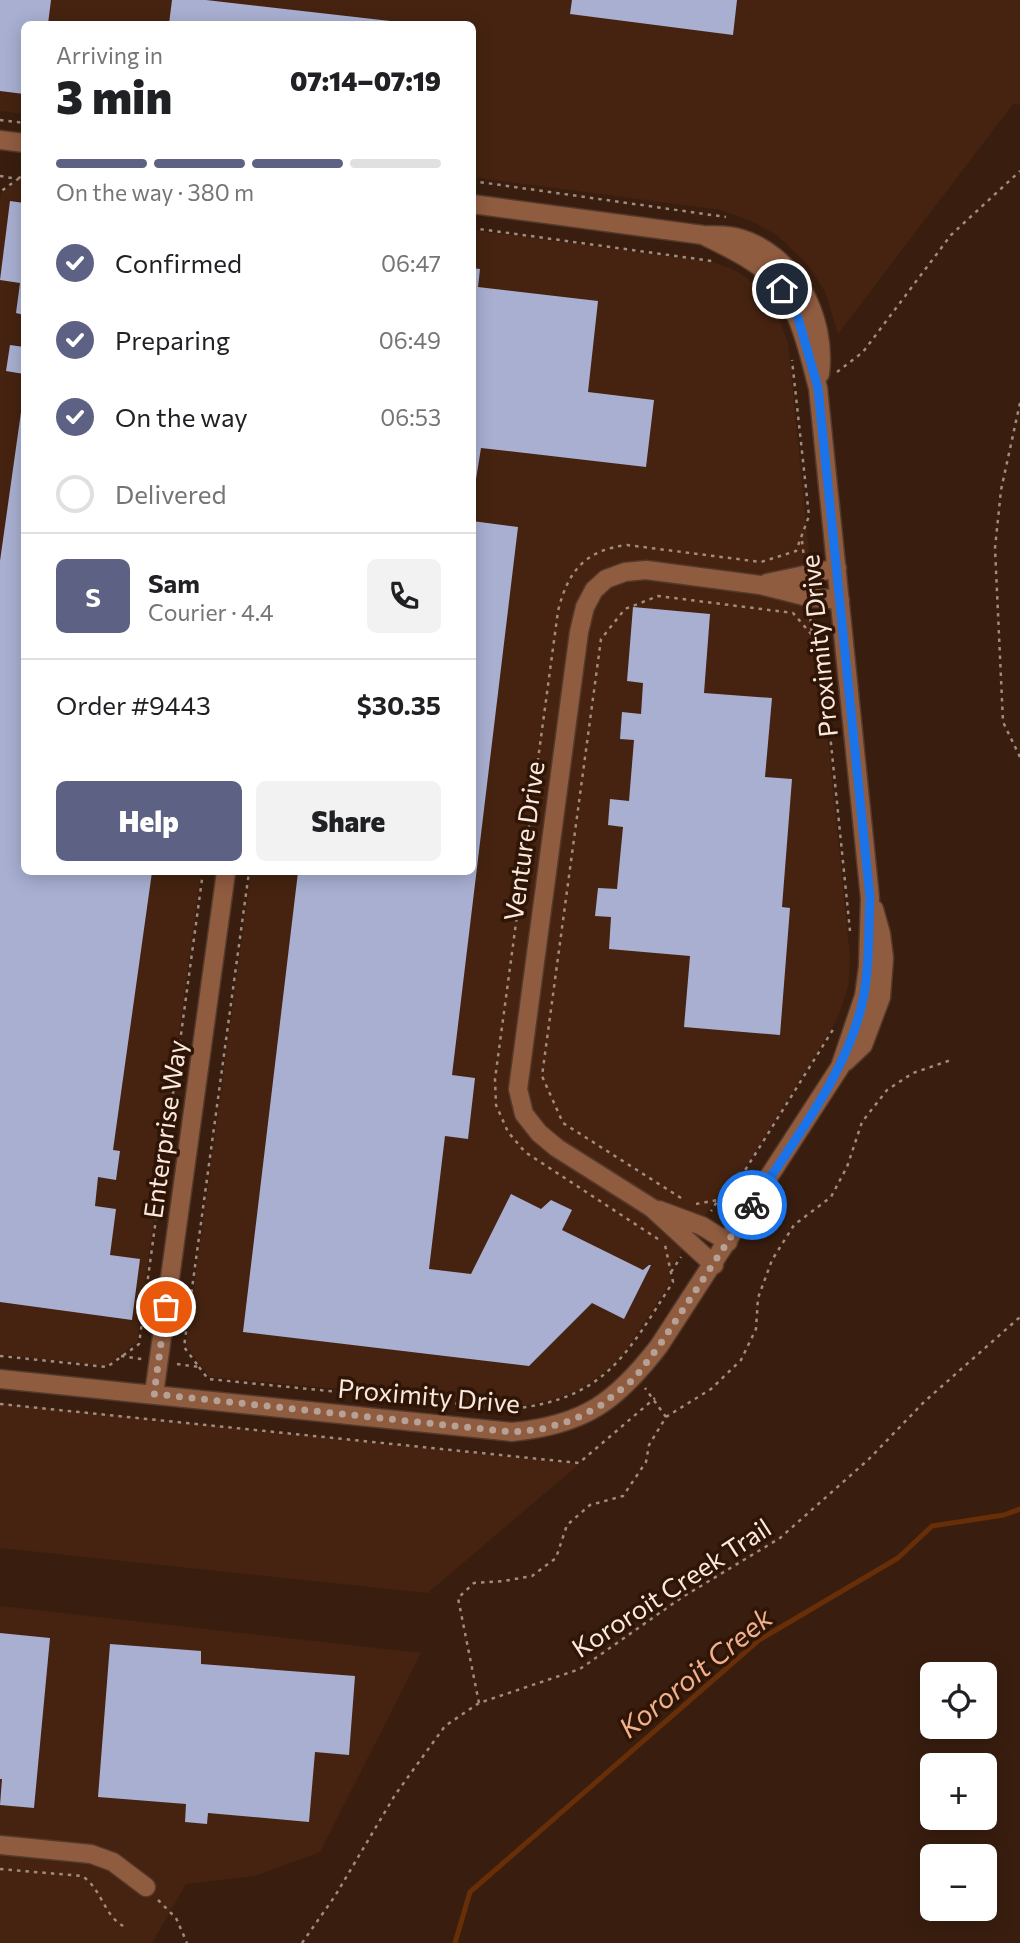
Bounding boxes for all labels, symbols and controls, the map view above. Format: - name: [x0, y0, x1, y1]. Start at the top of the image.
- text: Arriving in: [56, 41, 163, 69]
- text: 07:14–07:19: [290, 65, 441, 96]
- text: 3 min: [56, 67, 172, 123]
- text: On the way · 380 m: [56, 178, 254, 206]
- icon: check: [56, 244, 94, 282]
- text: Confirmed: [115, 247, 242, 278]
- text: 06:47: [381, 249, 441, 277]
- pin: [752, 259, 812, 319]
- icon: home: [763, 270, 801, 308]
- icon: check: [56, 321, 94, 359]
- text: Preparing: [115, 324, 230, 355]
- text: 06:49: [379, 326, 441, 354]
- icon: check: [56, 398, 94, 436]
- text: On the way: [115, 401, 248, 432]
- text: 06:53: [380, 403, 441, 431]
- text: Delivered: [115, 478, 226, 509]
- street label: Proximity Drive: [793, 553, 843, 739]
- button: phone: [367, 559, 441, 633]
- text: Sam: [148, 567, 200, 598]
- text: S: [85, 581, 101, 612]
- text: Courier · 4.4: [148, 598, 274, 626]
- text: Order #9443: [56, 689, 211, 720]
- text: $30.35: [357, 689, 441, 720]
- street label: Venture Drive: [496, 759, 550, 923]
- button: Help: [56, 781, 242, 861]
- button: Share: [256, 781, 441, 861]
- street label: Enterprise Way: [136, 1038, 192, 1220]
- courier: [717, 1170, 787, 1240]
- icon: bike: [733, 1186, 771, 1224]
- pin: [136, 1277, 196, 1337]
- icon: bag: [147, 1288, 185, 1326]
- street label: Proximity Drive: [337, 1372, 521, 1418]
- street label: Kororoit Creek Trail: [566, 1511, 776, 1663]
- water label: Kororoit Creek: [611, 1599, 779, 1744]
- map controls: [920, 1662, 997, 1921]
- button: locate: [920, 1662, 997, 1739]
- button: +: [920, 1753, 997, 1830]
- button: −: [920, 1844, 997, 1921]

